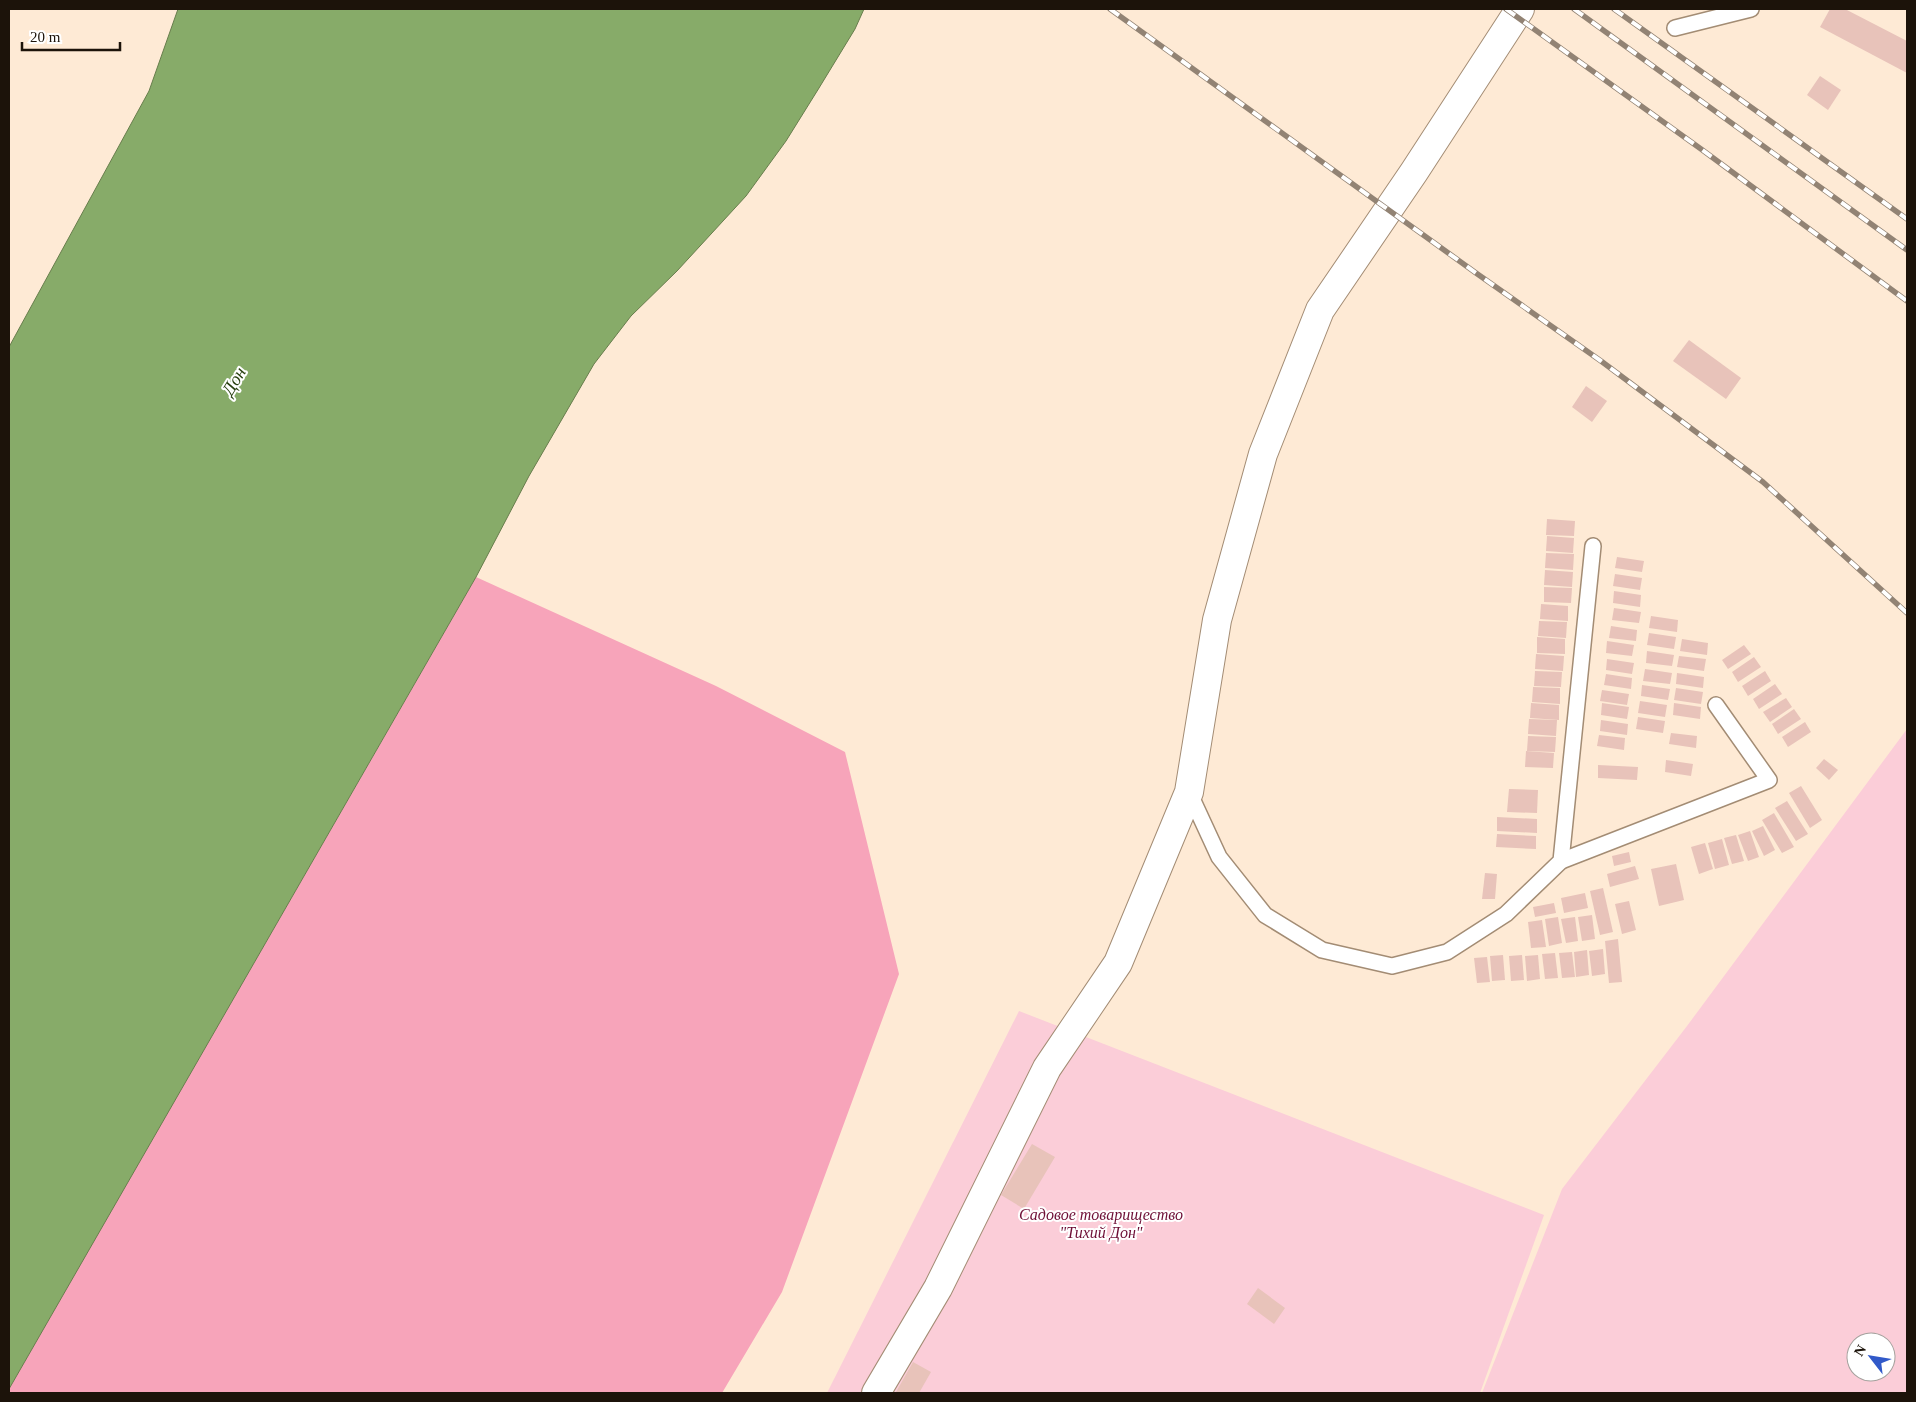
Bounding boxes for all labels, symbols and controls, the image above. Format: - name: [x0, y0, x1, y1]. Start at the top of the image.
- scale bar: [22, 20, 120, 52]
- text: 20 m: [30, 29, 61, 45]
- water label: Дон: [217, 363, 250, 400]
- park label: Садовое товарищество "Тихий Дон": [1019, 1206, 1183, 1242]
- north arrow: [1846, 1332, 1896, 1382]
- text: N: [1851, 1342, 1869, 1359]

